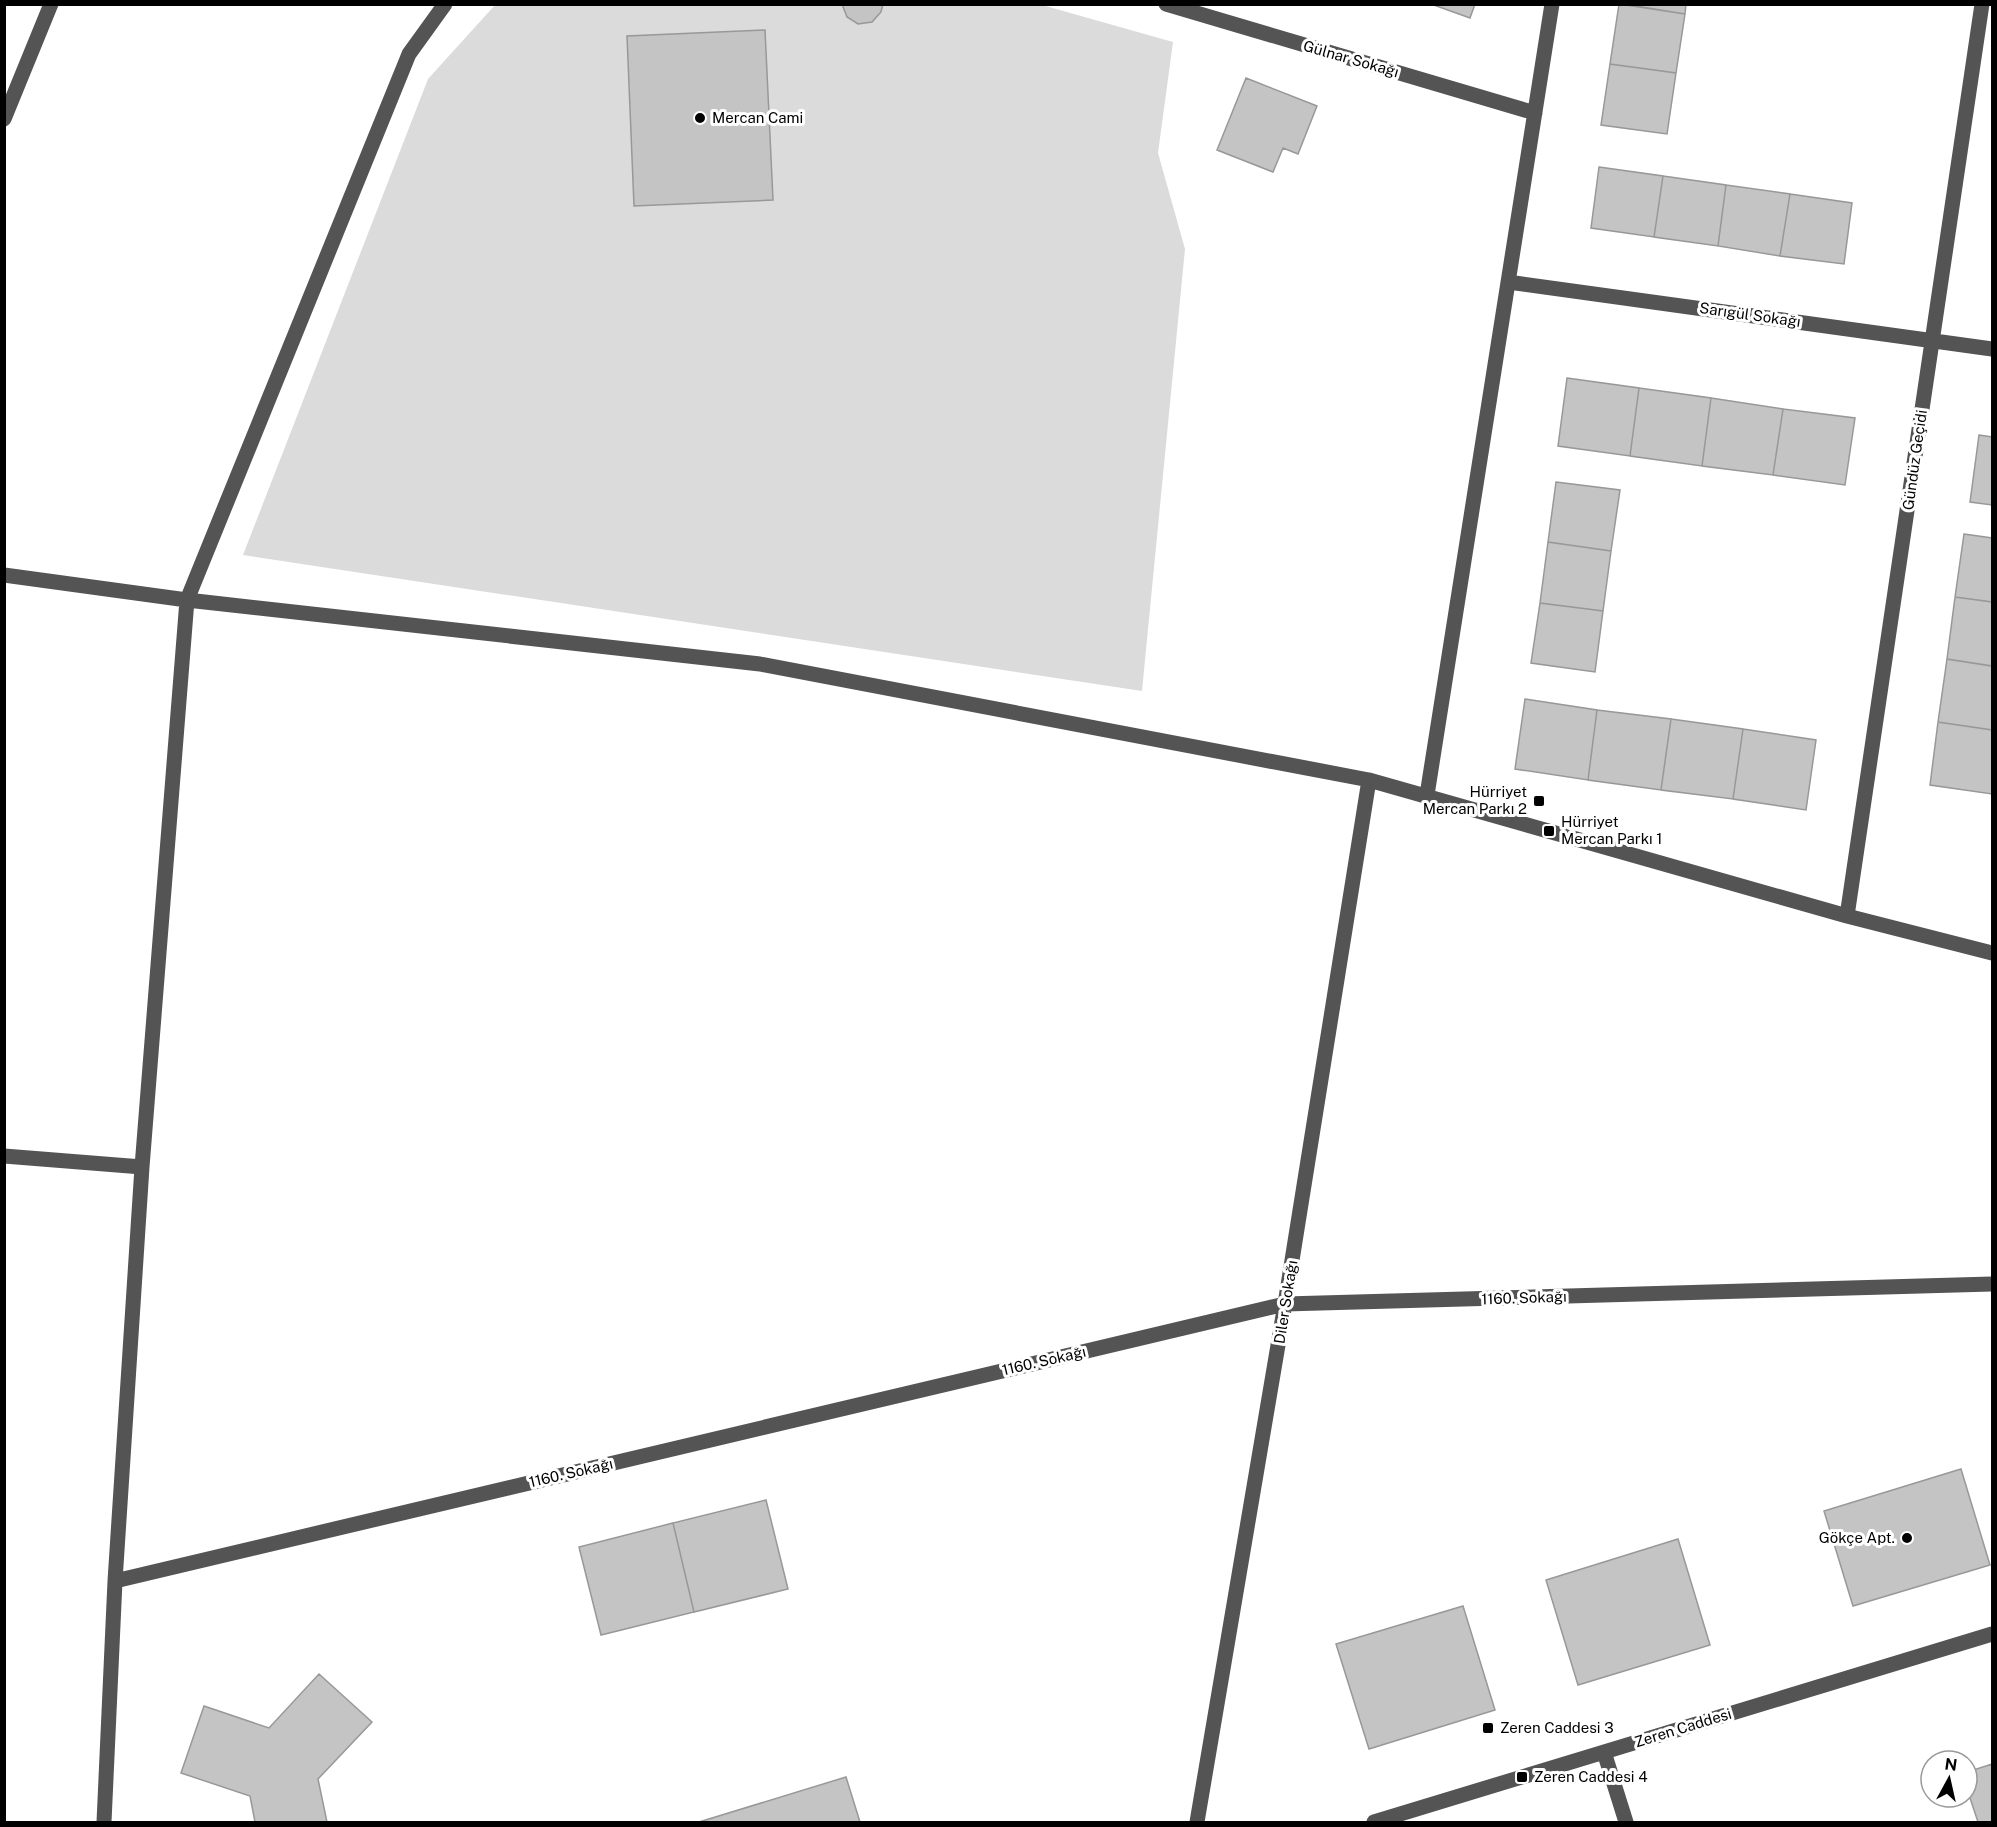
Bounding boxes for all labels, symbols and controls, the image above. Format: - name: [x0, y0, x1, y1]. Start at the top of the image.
- street label: Gülnar Sokağı: [1301, 37, 1401, 80]
- place label: Mercan Cami: [712, 109, 803, 126]
- marker: Mercan Cami: [693, 111, 707, 125]
- street label: Sarıgül Sokağı: [1698, 299, 1802, 330]
- street label: Gündüz Geçidi: [1899, 409, 1930, 511]
- place label: Hürriyet Mercan Parkı 2: [1423, 783, 1527, 817]
- marker: Hürriyet Mercan Parkı 2: [1532, 794, 1546, 808]
- place label: Hürriyet Mercan Parkı 1: [1561, 813, 1662, 847]
- marker: Hürriyet Mercan Parkı 1: [1542, 824, 1556, 838]
- street label: Diler Sokağı: [1271, 1259, 1301, 1345]
- street label: 1160. Sokağı: [1481, 1288, 1567, 1307]
- street label: 1160. Sokağı: [1000, 1343, 1087, 1378]
- street label: 1160. Sokağı: [527, 1455, 614, 1490]
- place label: Gökçe Apt.: [1819, 1529, 1895, 1546]
- marker: Gökçe Apt.: [1900, 1531, 1914, 1545]
- street label: Zeren Caddesi: [1632, 1705, 1733, 1750]
- place label: Zeren Caddesi 3: [1500, 1719, 1614, 1736]
- marker: Zeren Caddesi 3: [1481, 1721, 1495, 1735]
- north arrow: [1919, 1749, 1979, 1809]
- text: N: [1943, 1754, 1959, 1775]
- place label: Zeren Caddesi 4: [1534, 1768, 1648, 1785]
- marker: Zeren Caddesi 4: [1515, 1770, 1529, 1784]

